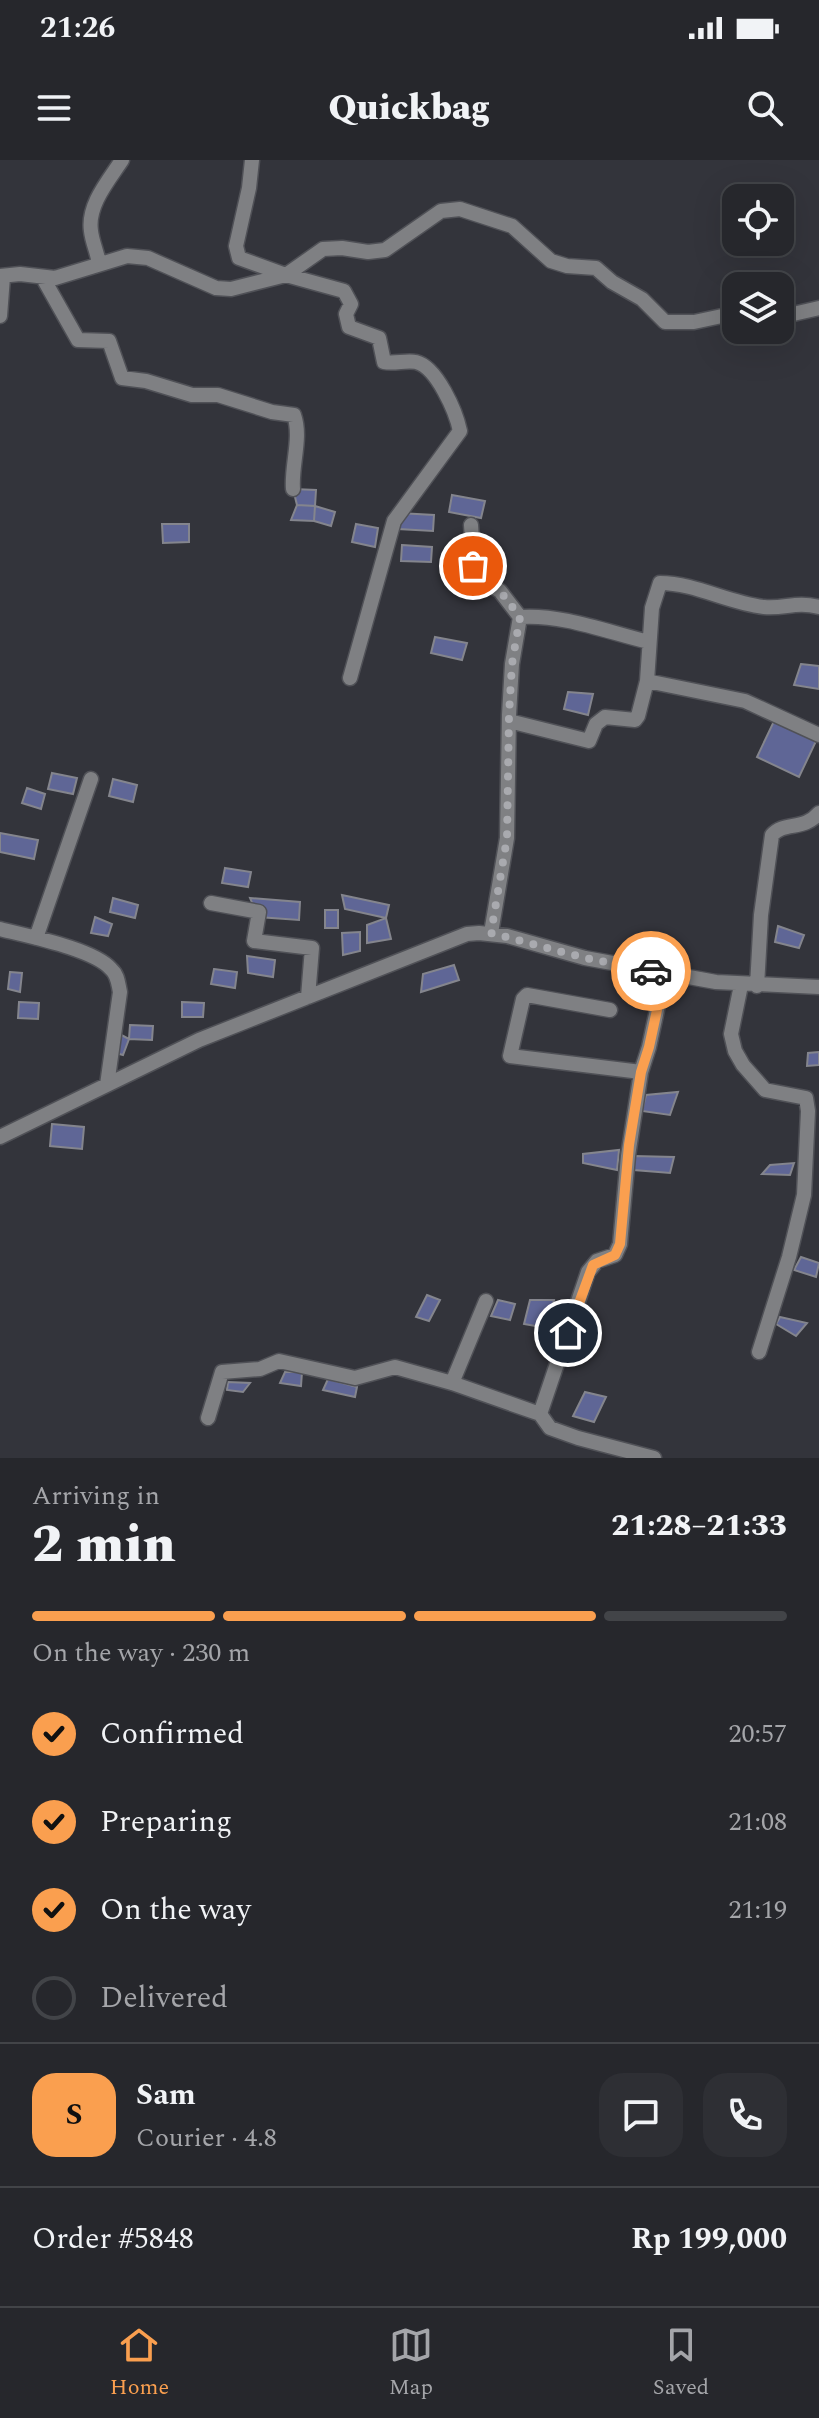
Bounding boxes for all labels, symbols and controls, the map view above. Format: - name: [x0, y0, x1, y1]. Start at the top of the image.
- text: 21:26: [40, 5, 115, 51]
- text: Quickbag: [329, 81, 490, 136]
- icon: menu: [32, 86, 76, 130]
- icon: search: [743, 86, 787, 130]
- map controls: [722, 184, 794, 344]
- button: locate: [722, 184, 794, 256]
- button: layers: [722, 272, 794, 344]
- pin: [439, 532, 507, 600]
- icon: bag: [451, 544, 495, 588]
- courier: [611, 931, 691, 1011]
- icon: car: [629, 949, 673, 993]
- pin: [534, 1299, 602, 1367]
- icon: home: [546, 1311, 590, 1355]
- text: Arriving in: [32, 1476, 160, 1516]
- text: 21:28–21:33: [611, 1503, 787, 1549]
- text: 2 min: [32, 1506, 176, 1585]
- text: On the way · 230 m: [32, 1633, 250, 1673]
- text: Confirmed: [100, 1711, 244, 1757]
- icon: check: [32, 1712, 76, 1756]
- text: 20:57: [728, 1714, 787, 1754]
- text: Preparing: [100, 1799, 232, 1845]
- icon: check: [32, 1800, 76, 1844]
- text: 21:08: [728, 1802, 787, 1842]
- text: On the way: [100, 1887, 251, 1933]
- icon: check: [32, 1888, 76, 1932]
- text: 21:19: [728, 1890, 787, 1930]
- text: Delivered: [100, 1975, 228, 2021]
- text: Sam: [136, 2072, 196, 2118]
- button: chat: [599, 2073, 683, 2157]
- button: phone: [703, 2073, 787, 2157]
- text: S: [65, 2092, 83, 2138]
- text: Courier · 4.8: [136, 2118, 277, 2158]
- text: Order #5848: [32, 2216, 194, 2262]
- text: Rp 199,000: [631, 2216, 787, 2262]
- tab: Home: [110, 2323, 169, 2404]
- tab: Map: [389, 2323, 433, 2404]
- tab: Saved: [653, 2323, 709, 2404]

